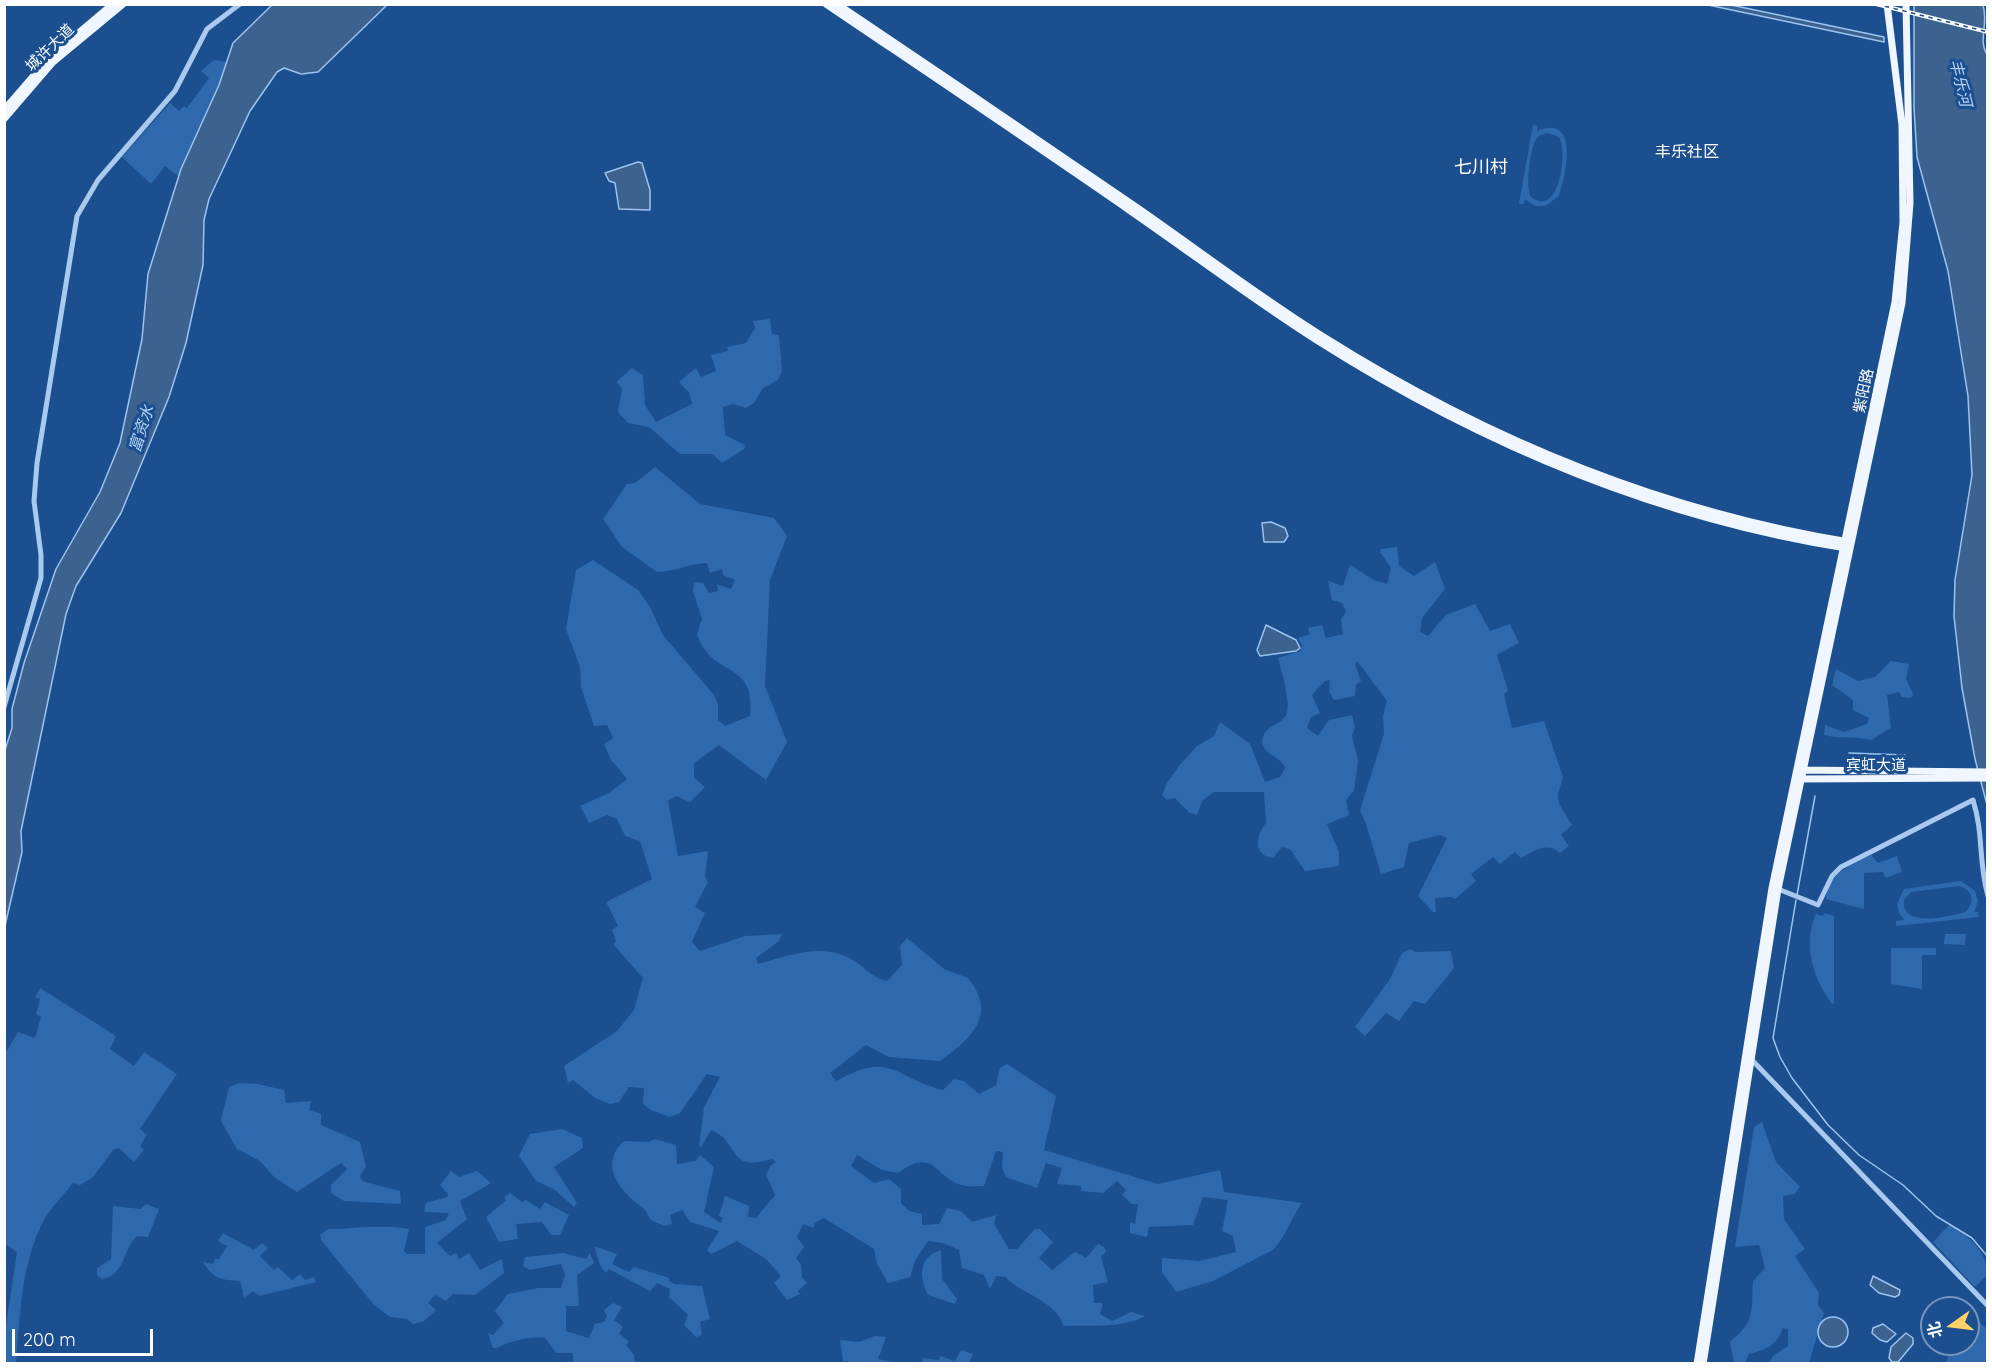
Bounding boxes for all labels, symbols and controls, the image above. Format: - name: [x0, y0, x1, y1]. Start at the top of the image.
- street label: 城许大道: [22, 21, 78, 75]
- water label: 丰乐河: [1945, 57, 1975, 109]
- district label: 丰乐社区: [1655, 142, 1719, 162]
- district label: 七川村: [1454, 157, 1508, 179]
- street label: 紫阳路: [1851, 367, 1877, 415]
- water label: 富资水: [125, 403, 159, 455]
- street label: 宾虹大道: [1846, 756, 1906, 774]
- north arrow: [1920, 1296, 1980, 1356]
- scale bar: [15, 1317, 156, 1355]
- text: 北: [1923, 1320, 1946, 1340]
- text: 200 m: [23, 1328, 76, 1351]

